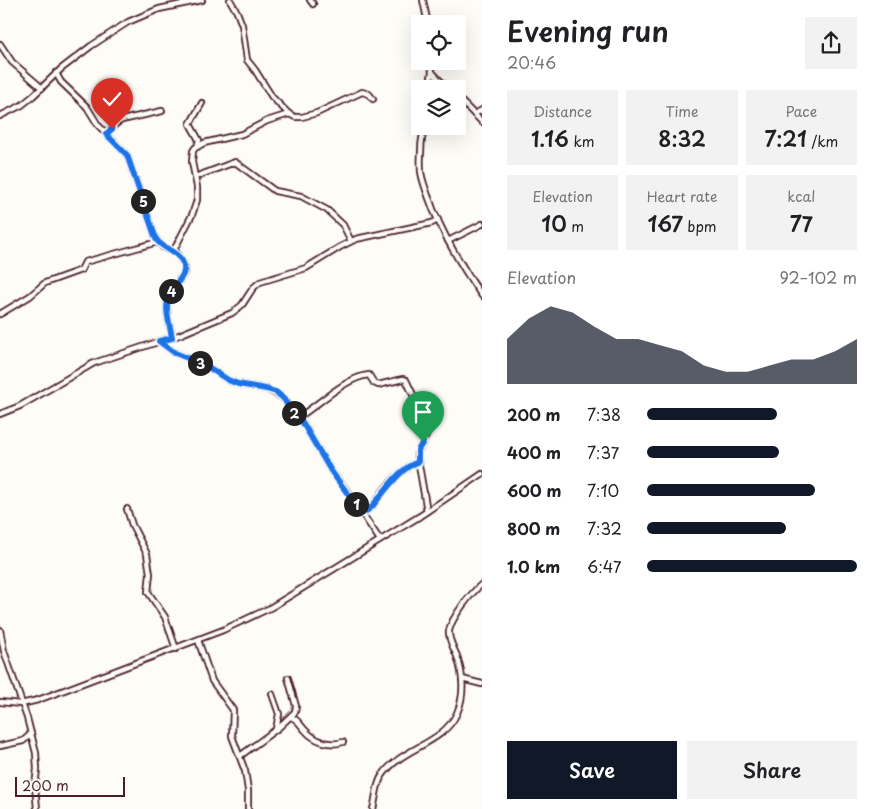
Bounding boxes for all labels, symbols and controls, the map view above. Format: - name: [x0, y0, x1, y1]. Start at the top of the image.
- text: Evening run: [507, 9, 669, 52]
- map controls: [411, 15, 466, 135]
- button: locate: [411, 15, 466, 70]
- button: share: [805, 17, 857, 69]
- text: 20:46: [507, 50, 556, 74]
- pin: [91, 78, 133, 129]
- button: layers: [411, 80, 466, 135]
- icon: check: [98, 85, 126, 113]
- text: Distance: [533, 101, 592, 122]
- text: Time: [665, 101, 699, 122]
- text: Pace: [786, 101, 817, 122]
- text: 1.16: [531, 122, 569, 154]
- text: 8:32: [658, 122, 706, 154]
- text: 7:21: [764, 122, 807, 154]
- text: km: [569, 131, 594, 152]
- text: /km: [807, 131, 838, 152]
- text: Elevation: [532, 186, 593, 207]
- text: Heart rate: [647, 186, 717, 207]
- text: kcal: [787, 186, 815, 207]
- pin: 5: [130, 188, 156, 214]
- text: 5: [139, 191, 148, 212]
- text: 10: [541, 207, 567, 239]
- text: 167: [647, 207, 683, 239]
- text: 77: [790, 207, 813, 239]
- text: m: [567, 216, 584, 237]
- text: bpm: [683, 216, 717, 237]
- text: Elevation: [507, 265, 576, 289]
- text: 92–102 m: [780, 265, 857, 289]
- pin: 4: [158, 278, 184, 304]
- text: 4: [167, 281, 176, 302]
- pin: 3: [188, 350, 212, 376]
- text: 3: [196, 353, 205, 374]
- pin: [402, 391, 444, 442]
- icon: arrive: [409, 398, 437, 426]
- pin: 2: [282, 400, 306, 426]
- text: 200 m: [507, 402, 561, 426]
- text: 7:38: [587, 402, 621, 426]
- text: 2: [290, 403, 299, 424]
- text: 400 m: [507, 440, 561, 464]
- text: 7:37: [587, 440, 619, 464]
- text: 600 m: [507, 478, 561, 502]
- text: 7:10: [587, 478, 619, 502]
- pin: 1: [344, 492, 368, 516]
- text: 1: [353, 494, 360, 515]
- text: 800 m: [507, 516, 560, 540]
- text: 7:32: [587, 516, 622, 540]
- text: 1.0 km: [507, 554, 560, 578]
- text: 6:47: [587, 554, 622, 578]
- button: Save: [507, 741, 677, 799]
- button: Share: [687, 741, 857, 799]
- scale bar: [15, 774, 125, 797]
- text: 200 m: [22, 775, 69, 796]

